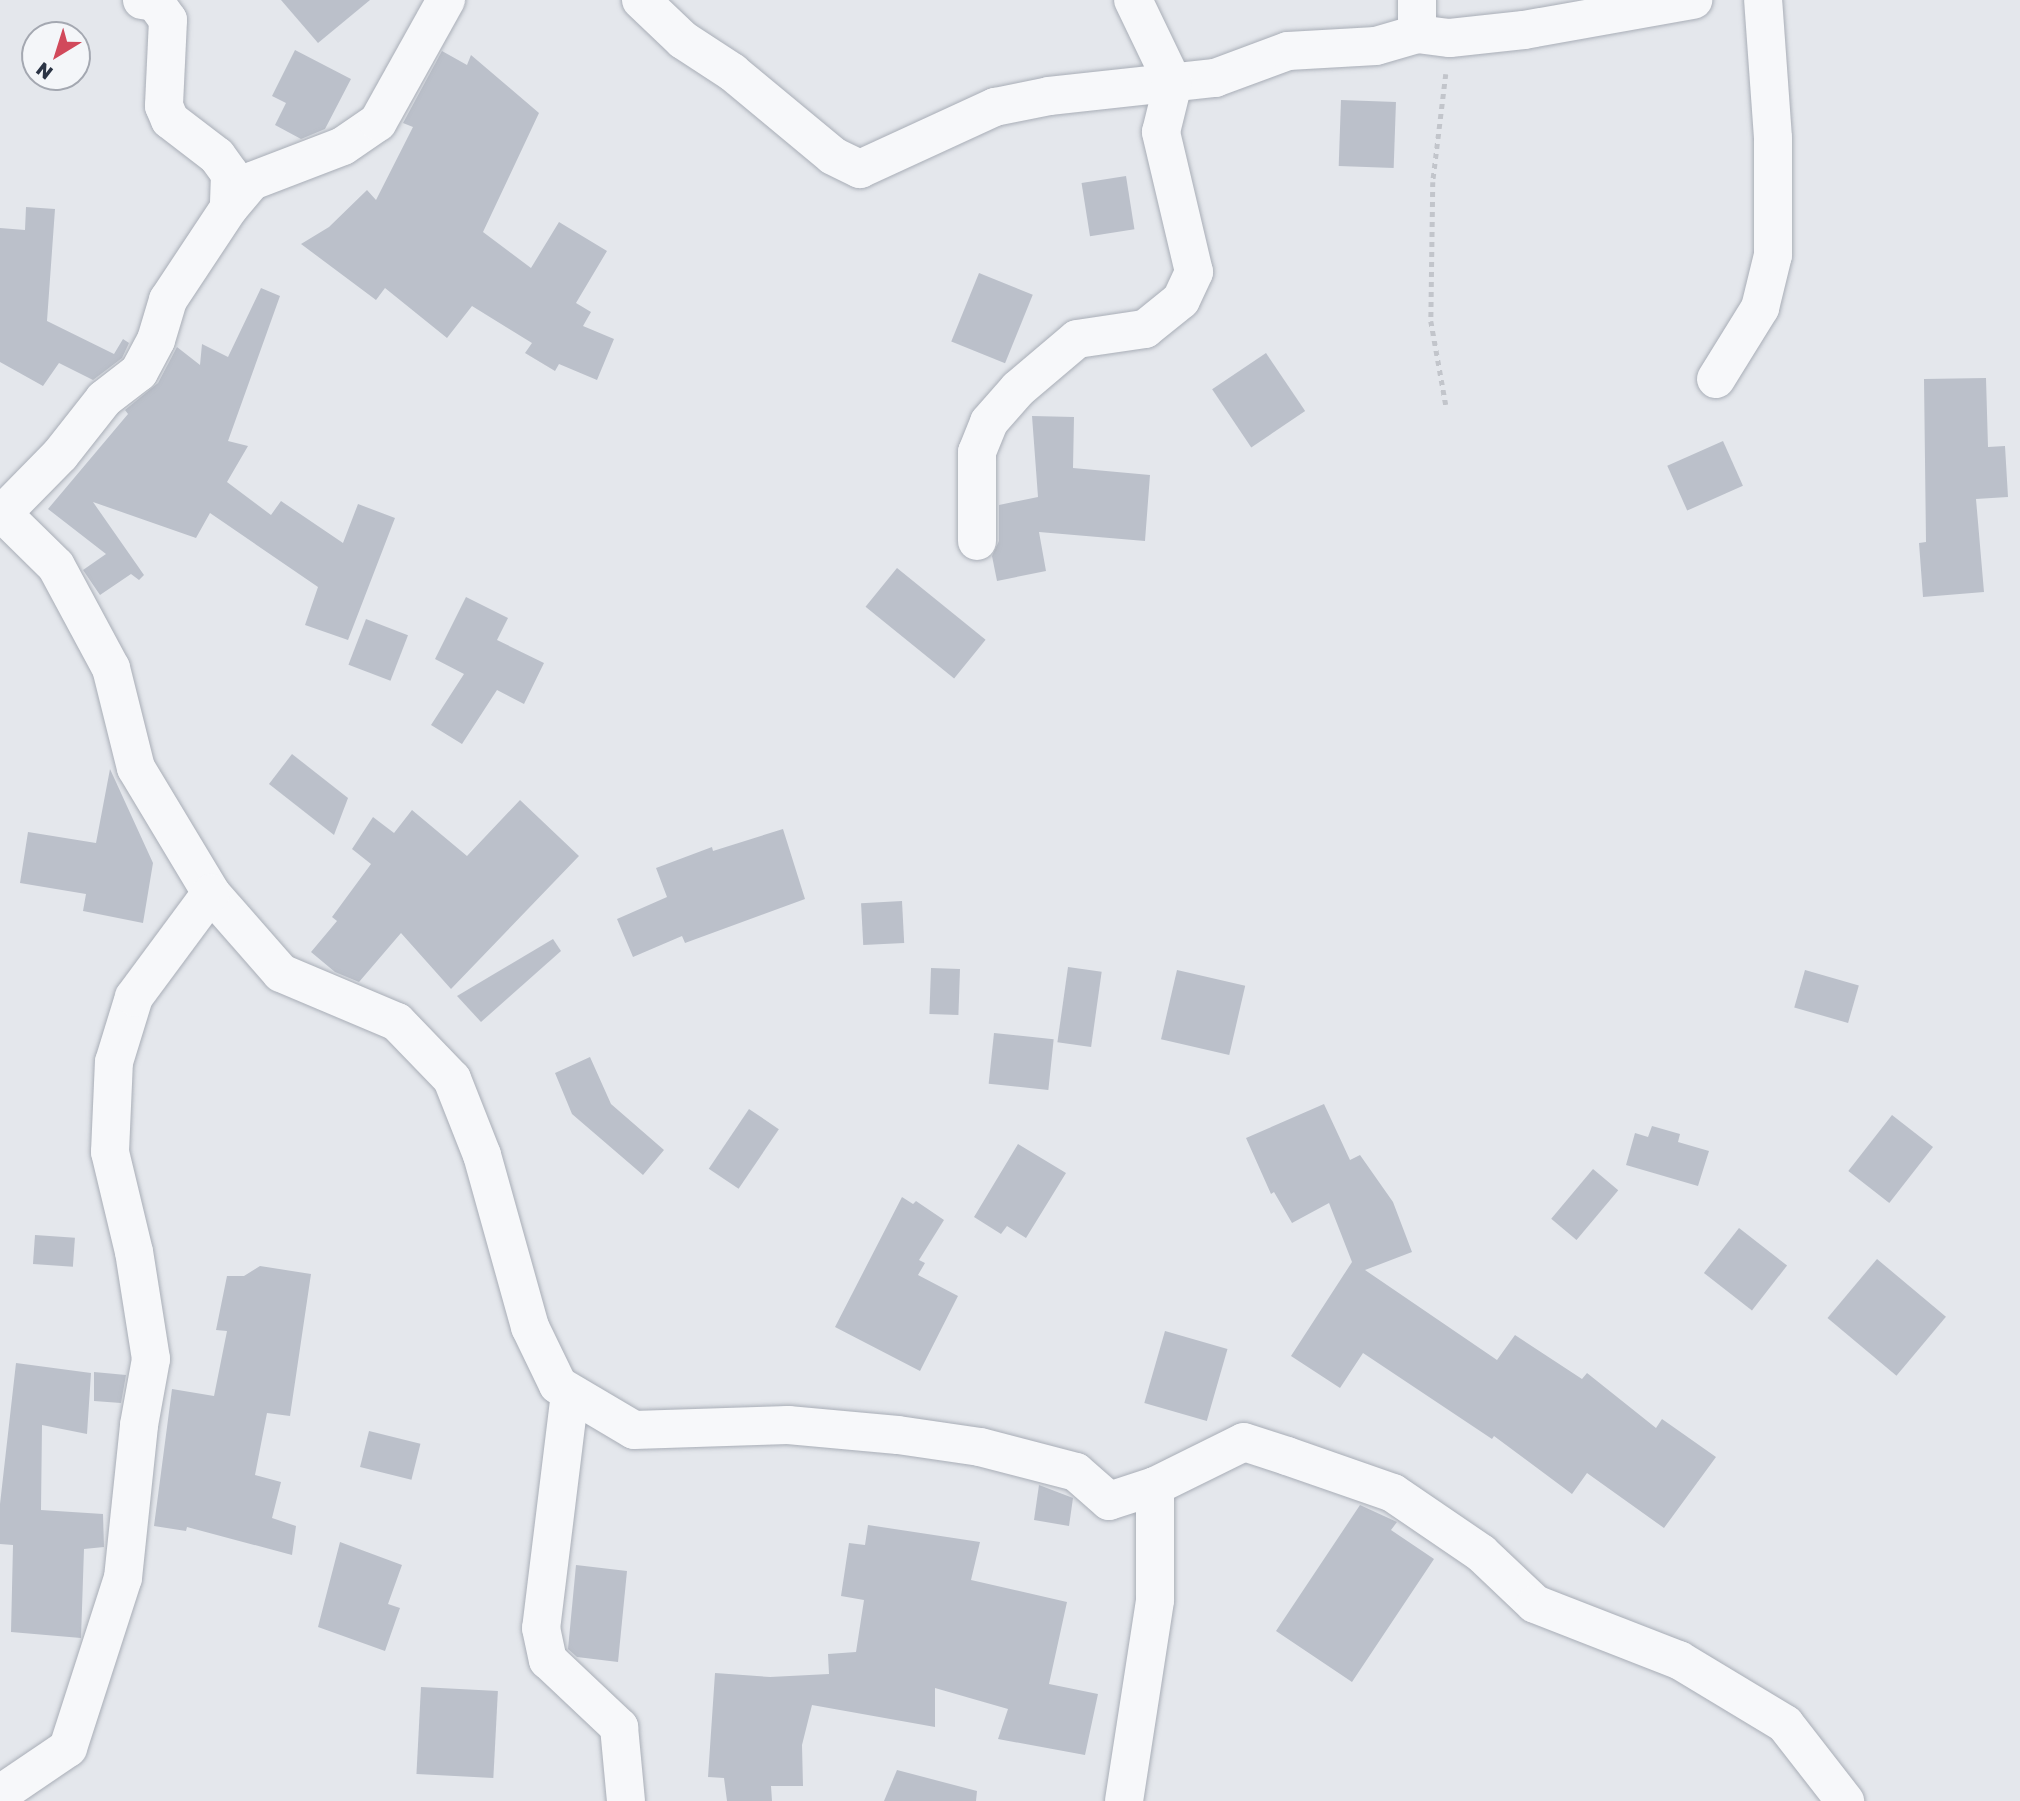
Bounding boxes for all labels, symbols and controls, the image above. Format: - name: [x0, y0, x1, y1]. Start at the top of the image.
- north arrow: [21, 21, 91, 91]
- text: N: [31, 58, 57, 85]

